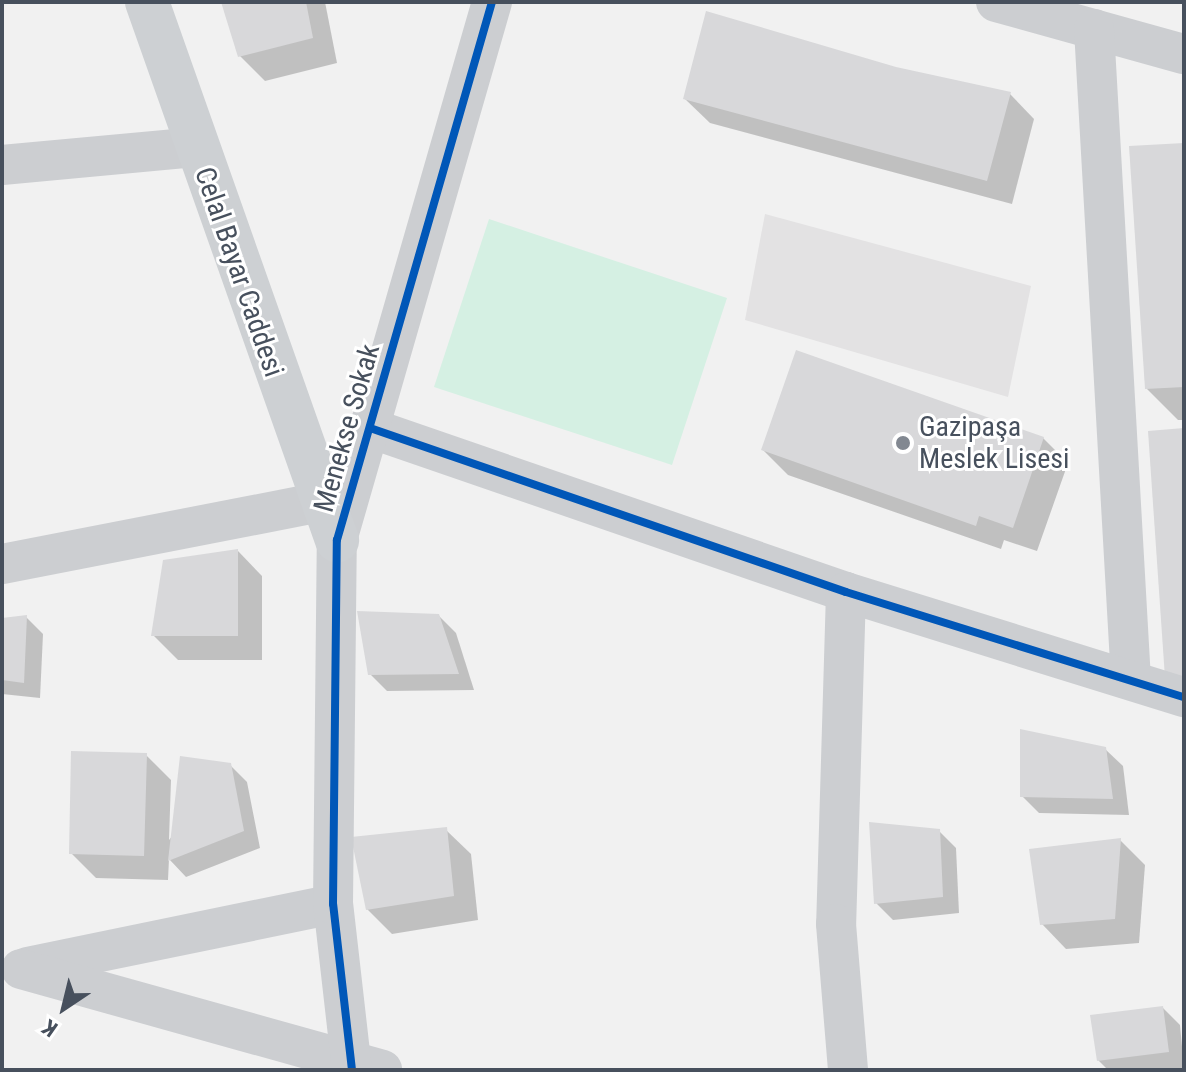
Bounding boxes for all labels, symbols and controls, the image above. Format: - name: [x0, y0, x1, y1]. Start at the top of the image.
- street label: Celal Bayar Caddesi: [187, 163, 291, 381]
- street label: Menekse Sokak: [307, 340, 387, 516]
- place label: Gazipaşa Meslek Lisesi: [919, 410, 1069, 476]
- marker: Gazipaşa Meslek Lisesi: [894, 434, 912, 452]
- north arrow: [24, 968, 104, 1048]
- text: K: [38, 1014, 62, 1042]

